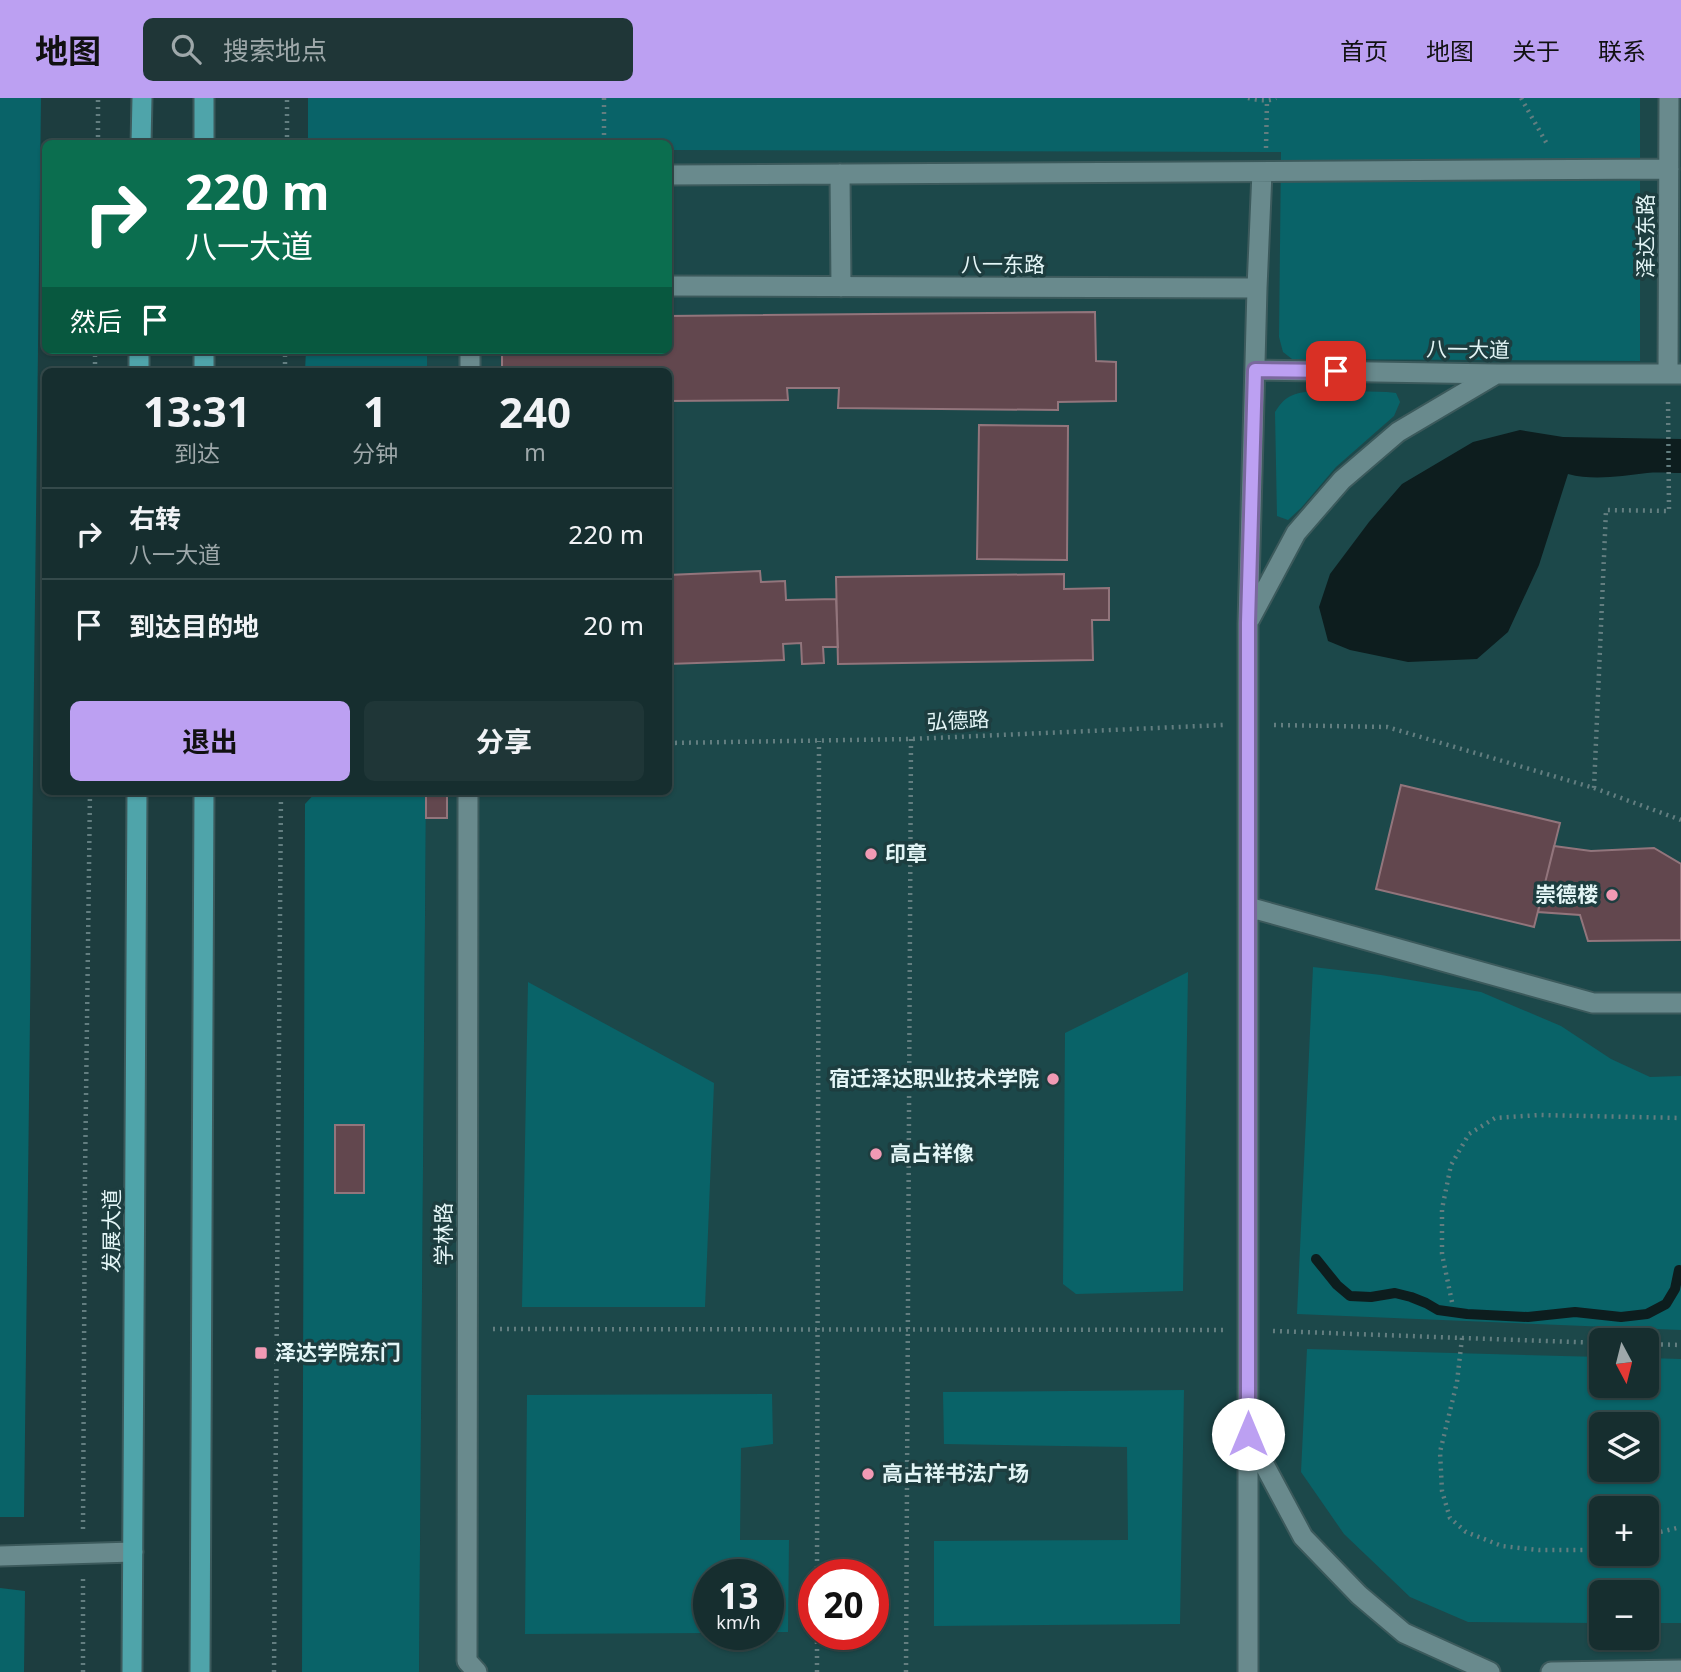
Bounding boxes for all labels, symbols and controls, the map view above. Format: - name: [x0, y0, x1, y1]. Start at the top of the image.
- search box: [143, 18, 633, 81]
- text: 地图: [35, 28, 101, 73]
- icon: search: [167, 30, 205, 68]
- text: 搜索地点: [223, 32, 327, 68]
- text: 首页: [1340, 34, 1388, 67]
- text: 地图: [1426, 34, 1474, 67]
- text: 关于: [1512, 34, 1560, 67]
- text: 联系: [1598, 34, 1646, 67]
- text: 220 m: [185, 158, 330, 224]
- icon: right: [70, 168, 161, 259]
- street label: 泽达东路: [1631, 194, 1659, 278]
- text: 八一大道: [185, 224, 313, 267]
- street label: 八一东路: [961, 250, 1045, 278]
- icon: arrive: [136, 301, 174, 339]
- text: 然后: [70, 303, 122, 339]
- street label: 八一大道: [1426, 334, 1510, 364]
- pin: [1306, 341, 1366, 401]
- icon: arrive: [1317, 352, 1355, 390]
- text: 13:31: [143, 382, 251, 439]
- text: 1: [363, 382, 387, 439]
- text: 240: [499, 383, 571, 440]
- text: m: [524, 436, 546, 468]
- text: 到达: [174, 437, 220, 469]
- text: 分钟: [352, 437, 398, 469]
- text: 右转: [129, 500, 181, 536]
- icon: right: [70, 515, 108, 553]
- text: 220 m: [568, 516, 644, 552]
- text: 八一大道: [129, 538, 221, 570]
- icon: arrive: [70, 606, 108, 644]
- text: 20 m: [583, 607, 644, 643]
- text: 到达目的地: [129, 608, 259, 644]
- button: 退出: [70, 701, 350, 781]
- button: 分享: [364, 701, 644, 781]
- street label: 弘德路: [926, 704, 990, 736]
- place label: 印章: [885, 839, 927, 867]
- marker: 印章: [863, 846, 879, 862]
- place label: 崇德楼: [1535, 880, 1598, 908]
- marker: 崇德楼: [1604, 887, 1620, 903]
- place label: 宿迁泽达职业技术学院: [829, 1064, 1039, 1092]
- marker: 宿迁泽达职业技术学院: [1045, 1071, 1061, 1087]
- place label: 高占祥像: [890, 1139, 974, 1167]
- marker: 高占祥像: [868, 1146, 884, 1162]
- street label: 发展大道: [97, 1189, 125, 1273]
- street label: 学林路: [429, 1203, 457, 1266]
- north arrow: [1589, 1328, 1659, 1398]
- map controls: [1589, 1328, 1659, 1650]
- place label: 泽达学院东门: [275, 1338, 401, 1366]
- marker: 泽达学院东门: [253, 1345, 269, 1361]
- position arrow: [1211, 1397, 1285, 1471]
- button: layers: [1589, 1412, 1659, 1482]
- place label: 高占祥书法广场: [882, 1459, 1029, 1487]
- marker: 高占祥书法广场: [860, 1466, 876, 1482]
- button: +: [1589, 1496, 1659, 1566]
- speed limit sign: 20: [798, 1559, 889, 1650]
- text: 13: [718, 1572, 759, 1619]
- button: −: [1589, 1580, 1659, 1650]
- text: km/h: [716, 1610, 761, 1634]

